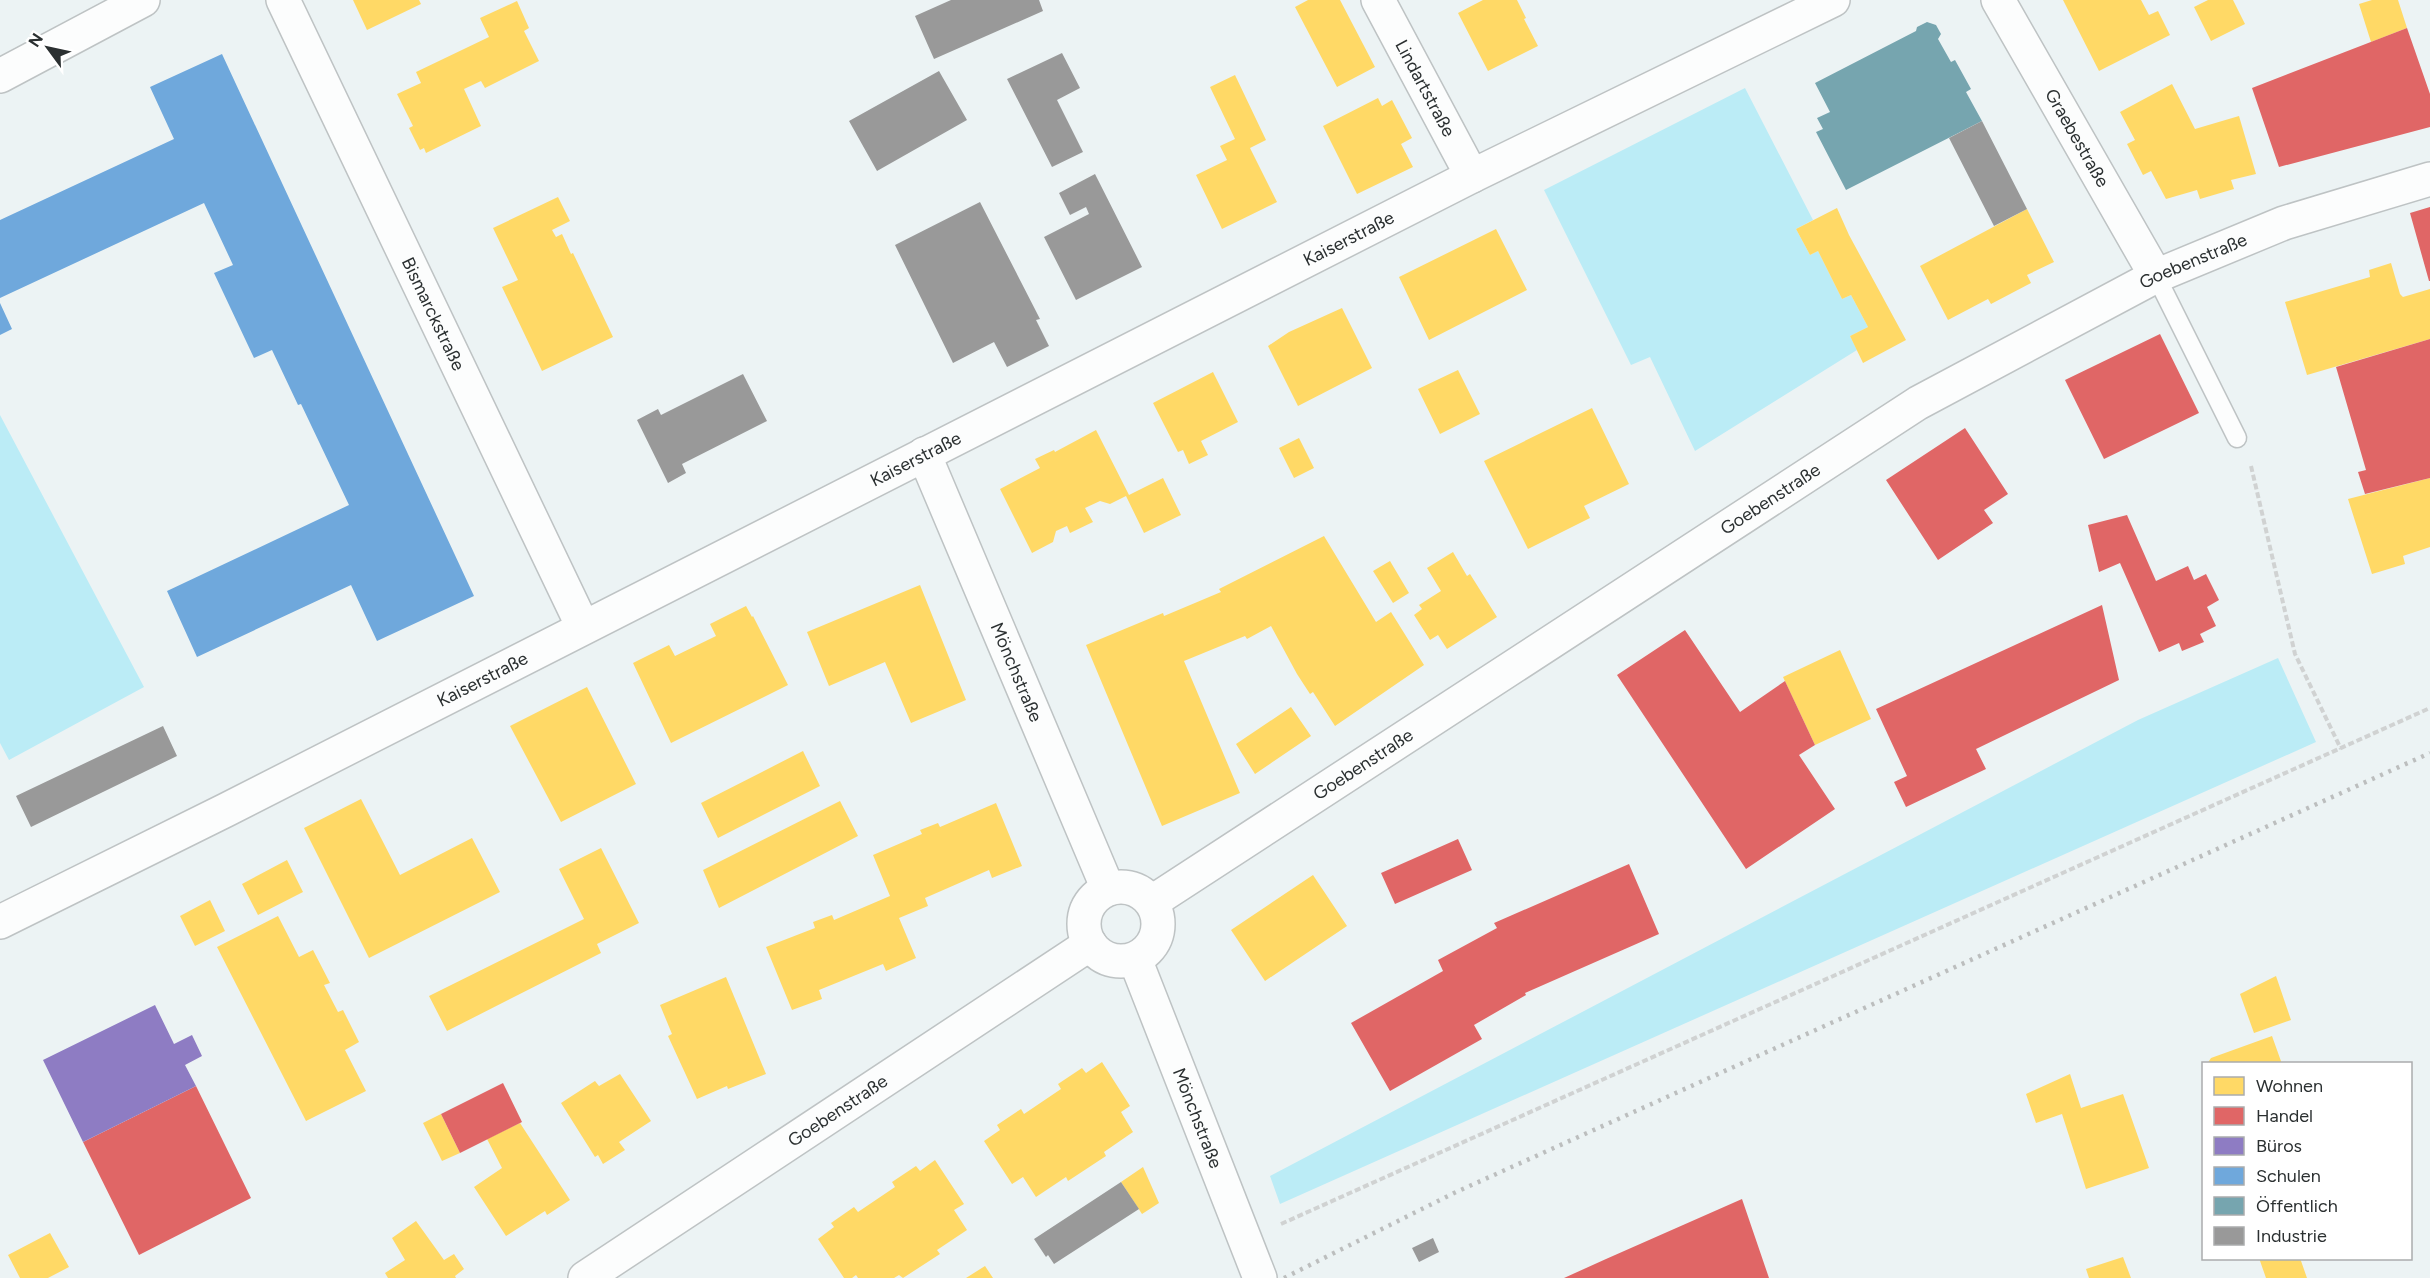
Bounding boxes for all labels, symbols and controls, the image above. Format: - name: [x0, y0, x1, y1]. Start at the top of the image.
- north arrow: [18, 18, 78, 78]
- text: N: [25, 30, 47, 50]
- street label: Lindartstraße: [1390, 36, 1460, 141]
- street label: Graebestraße: [2040, 85, 2114, 191]
- street label: Kaiserstraße: [1300, 206, 1398, 271]
- street label: Goebenstraße: [2135, 228, 2250, 294]
- street label: Bismarckstraße: [397, 254, 470, 374]
- street label: Kaiserstraße: [867, 427, 965, 491]
- street label: Goebenstraße: [1716, 459, 1825, 540]
- street label: Mönchstraße: [986, 619, 1047, 726]
- street label: Kaiserstraße: [433, 647, 532, 712]
- street label: Goebenstraße: [1309, 724, 1417, 805]
- legend: [2202, 1062, 2412, 1260]
- street label: Mönchstraße: [1168, 1065, 1227, 1172]
- street label: Goebenstraße: [784, 1070, 892, 1152]
- text: Wohnen: [2256, 1075, 2323, 1097]
- text: Handel: [2256, 1105, 2313, 1127]
- text: Büros: [2256, 1135, 2302, 1157]
- text: Schulen: [2256, 1165, 2321, 1187]
- text: Öffentlich: [2256, 1195, 2338, 1217]
- text: Industrie: [2256, 1225, 2327, 1247]

